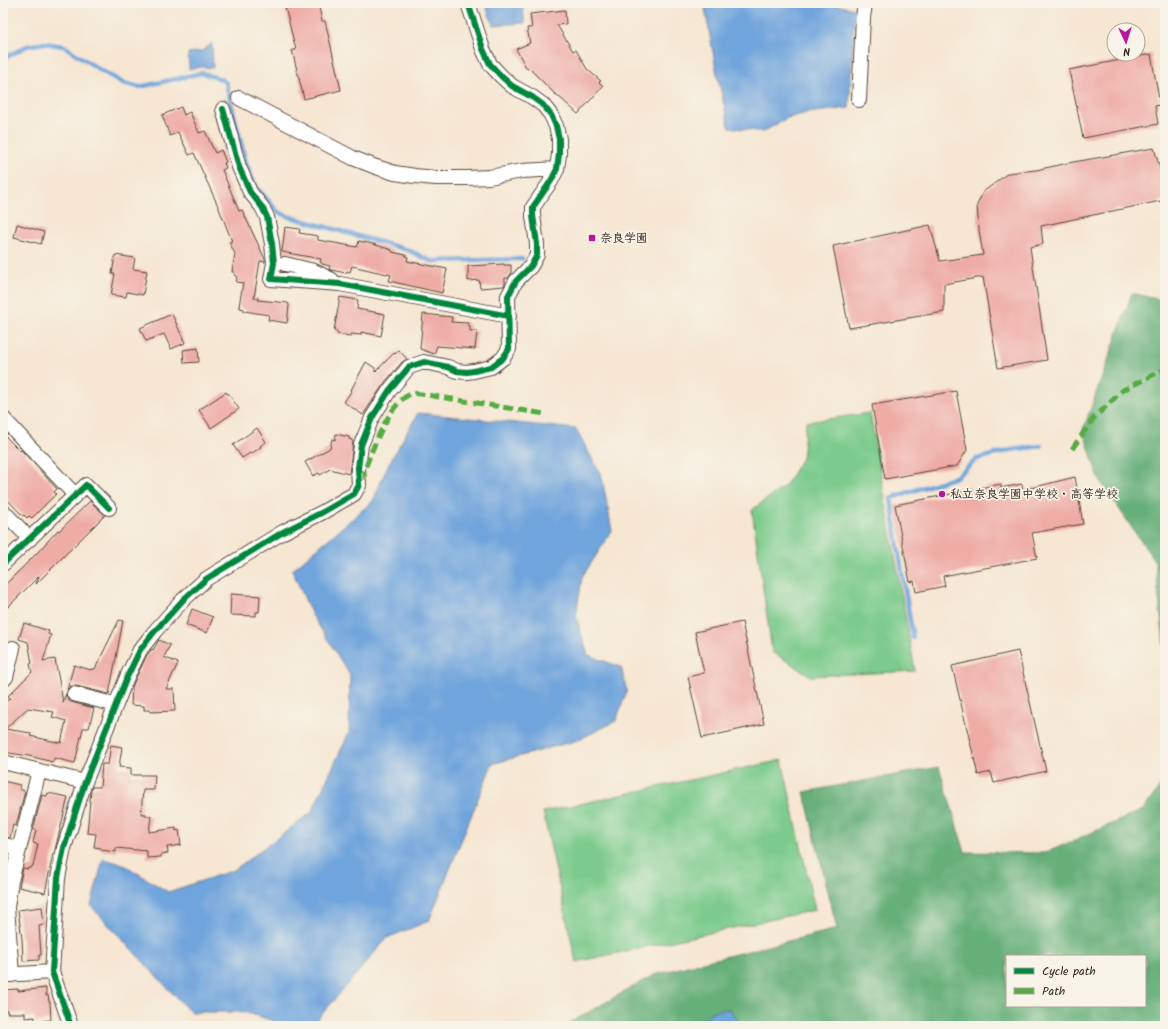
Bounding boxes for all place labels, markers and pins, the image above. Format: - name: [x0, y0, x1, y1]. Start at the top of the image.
- place label: 奈良学園: [600, 229, 648, 248]
- marker: 奈良学園: [587, 233, 597, 243]
- place label: 私立奈良学園中学校・高等学校: [950, 485, 1118, 504]
- marker: 私立奈良学園中学校・高等学校: [937, 489, 947, 499]

